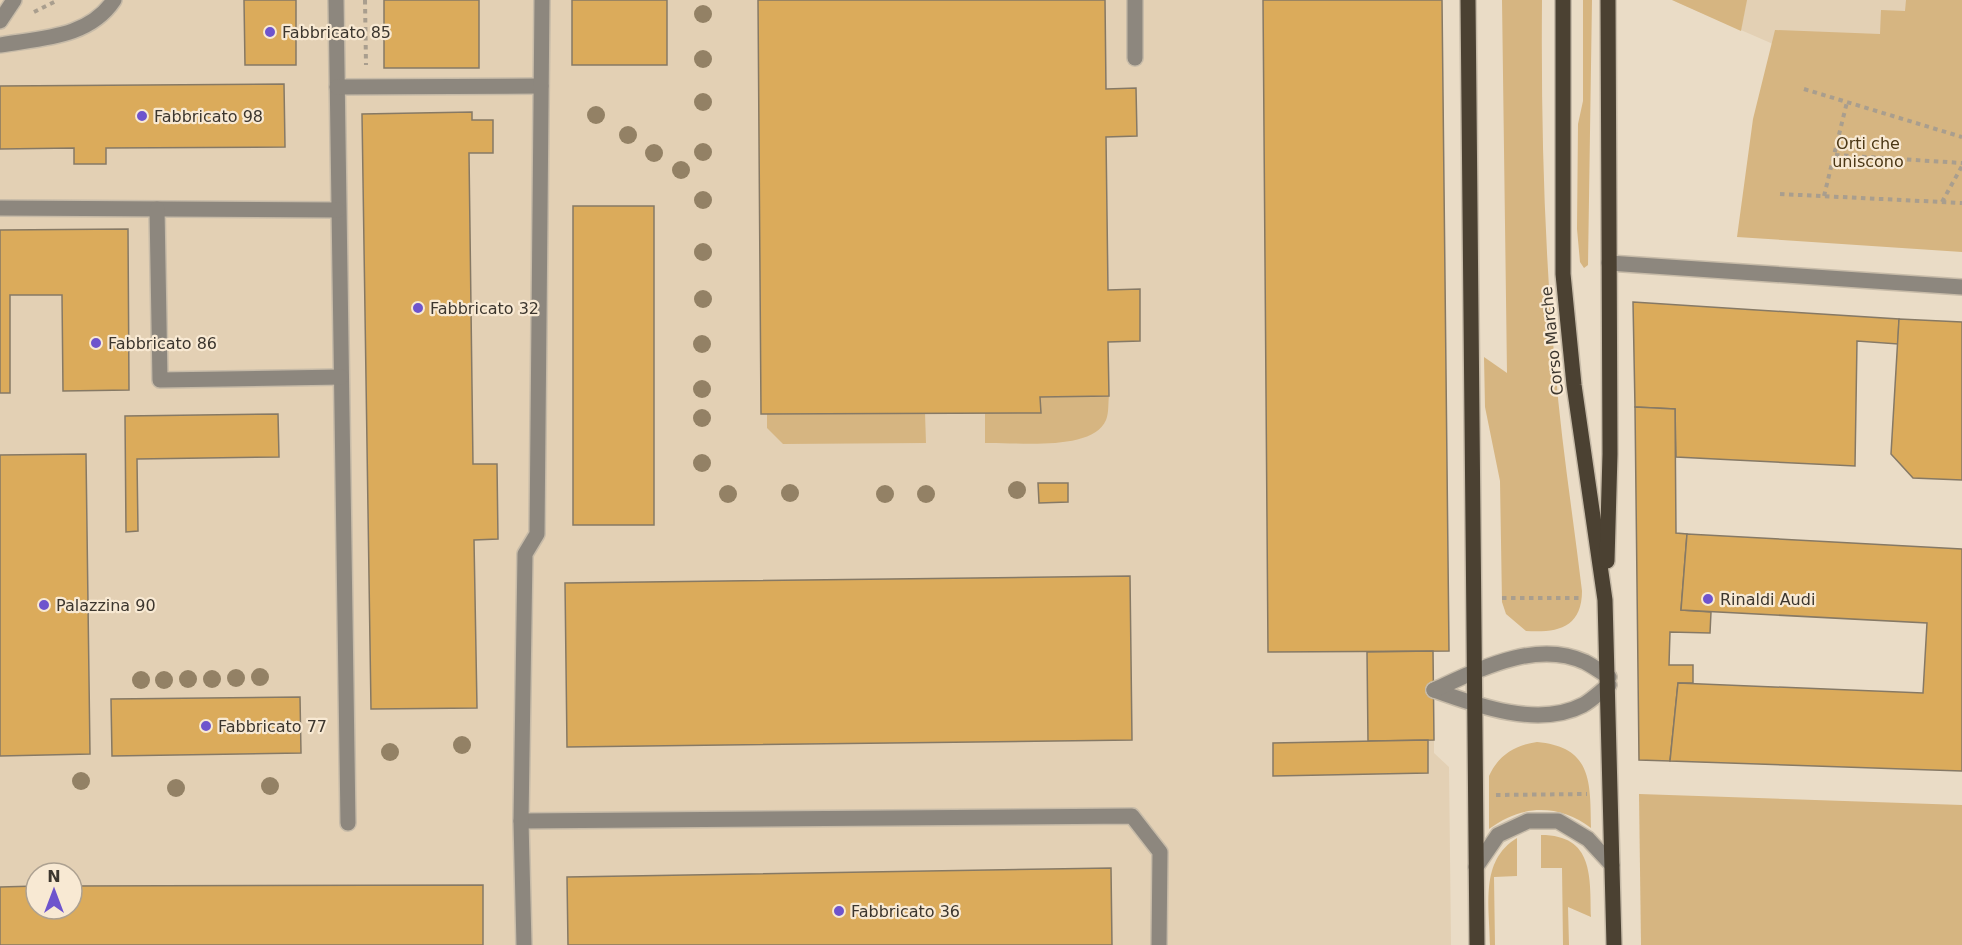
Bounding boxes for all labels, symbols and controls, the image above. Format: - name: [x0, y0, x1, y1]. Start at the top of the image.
- place label: Fabbricato 85: [282, 23, 391, 42]
- marker: Fabbricato 85: [263, 25, 277, 39]
- place label: Fabbricato 98: [154, 107, 263, 126]
- marker: Fabbricato 98: [135, 109, 149, 123]
- park label: Orti che uniscono: [1832, 134, 1904, 171]
- street label: Corso Marche: [1537, 286, 1567, 396]
- place label: Fabbricato 32: [430, 299, 539, 318]
- marker: Fabbricato 32: [411, 301, 425, 315]
- place label: Fabbricato 86: [108, 334, 217, 353]
- marker: Fabbricato 86: [89, 336, 103, 350]
- place label: Rinaldi Audi: [1720, 590, 1815, 609]
- marker: Rinaldi Audi: [1701, 592, 1715, 606]
- place label: Palazzina 90: [56, 596, 156, 615]
- marker: Palazzina 90: [37, 598, 51, 612]
- place label: Fabbricato 77: [218, 717, 327, 736]
- marker: Fabbricato 77: [199, 719, 213, 733]
- north arrow: [24, 861, 84, 921]
- text: N: [47, 867, 61, 886]
- place label: Fabbricato 36: [851, 902, 960, 921]
- marker: Fabbricato 36: [832, 904, 846, 918]

